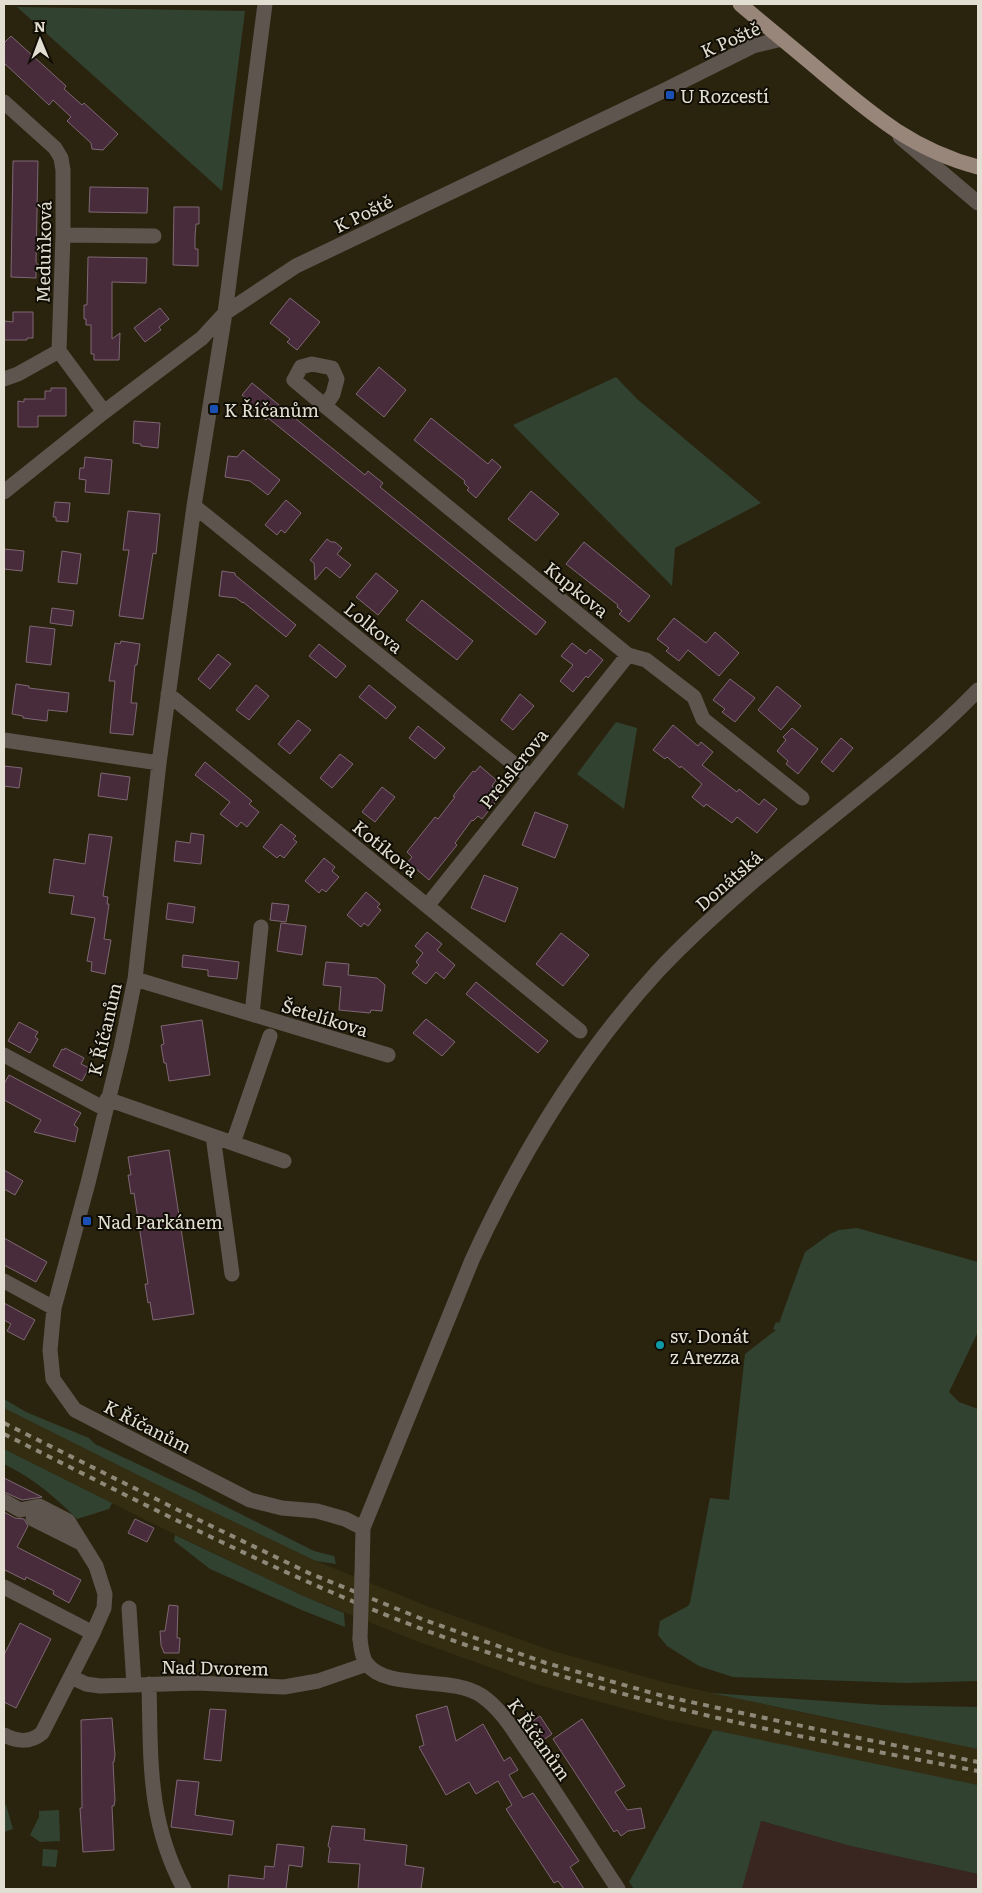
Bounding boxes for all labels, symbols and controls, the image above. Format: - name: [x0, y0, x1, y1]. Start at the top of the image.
- street label: K Poště: [696, 14, 764, 64]
- north arrow: [15, 15, 65, 65]
- text: N: [34, 16, 46, 36]
- place label: U Rozcestí: [680, 82, 769, 109]
- marker: U Rozcestí: [664, 89, 676, 101]
- street label: K Poště: [329, 187, 397, 239]
- street label: Meduňková: [29, 200, 57, 303]
- place label: K Říčanům: [224, 396, 319, 423]
- marker: K Říčanům: [208, 403, 220, 415]
- street label: Kupkova: [539, 555, 615, 624]
- street label: Lolkova: [339, 595, 410, 659]
- street label: Preislerova: [472, 722, 554, 814]
- street label: Kotíkova: [347, 813, 425, 883]
- street label: Donátská: [689, 843, 768, 917]
- street label: K Říčanům: [80, 980, 128, 1078]
- street label: Šetelíkova: [278, 991, 372, 1043]
- place label: Nad Parkánem: [97, 1208, 223, 1235]
- marker: Nad Parkánem: [81, 1215, 93, 1227]
- place label: sv. Donát z Arezza: [670, 1322, 750, 1370]
- marker: sv. Donát z Arezza: [654, 1339, 666, 1351]
- street label: K Říčanům: [100, 1392, 196, 1460]
- street label: Nad Dvorem: [161, 1653, 269, 1681]
- street label: K Říčanům: [502, 1692, 578, 1786]

